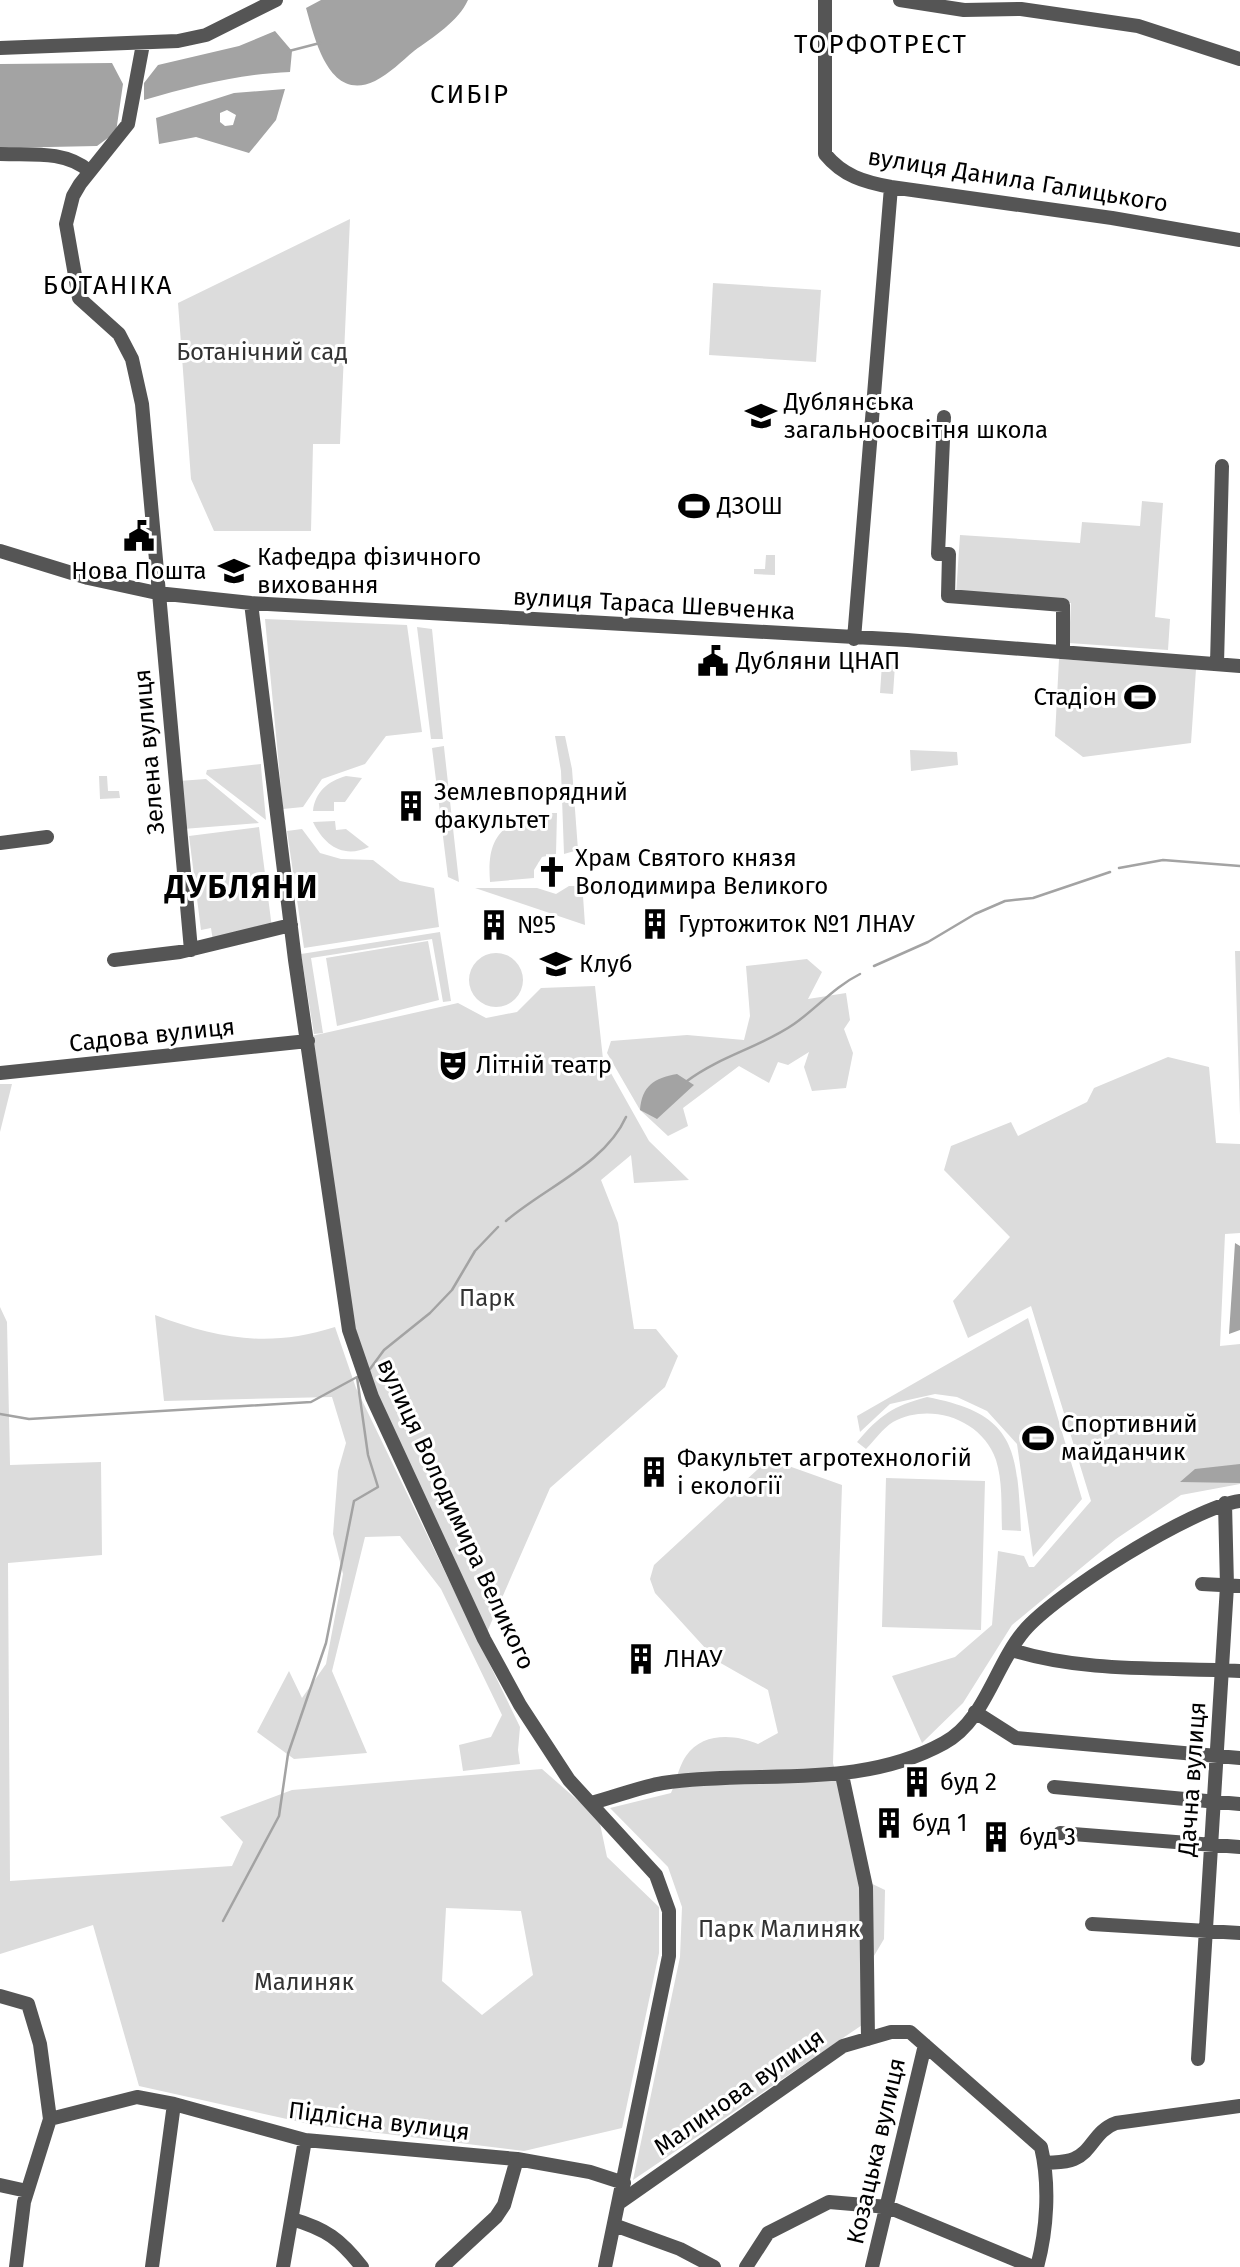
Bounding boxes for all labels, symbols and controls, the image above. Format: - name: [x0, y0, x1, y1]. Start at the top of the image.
- district label: ТОРФОТРЕСТ: [794, 29, 968, 60]
- district label: СИБІР: [430, 79, 510, 110]
- street label: вулиця Данила Галицького: [866, 142, 1170, 218]
- district label: БОТАНІКА: [43, 270, 173, 301]
- park label: Ботанічний сад: [176, 338, 348, 366]
- place label: Дублянська загальноосвітня школа: [783, 388, 1048, 444]
- school or university icon: Дублянська загальноосвітня школа: [744, 399, 778, 433]
- sports icon: ДЗОШ: [677, 489, 711, 523]
- place label: ДЗОШ: [716, 492, 783, 520]
- public building icon: Нова Пошта: [122, 519, 156, 553]
- place label: Кафедра фізичного виховання: [257, 543, 481, 599]
- school or university icon: Кафедра фізичного виховання: [217, 554, 251, 588]
- place label: Нова Пошта: [71, 557, 207, 585]
- street label: вулиця Тараса Шевченка: [512, 583, 796, 625]
- public building icon: Дубляни ЦНАП: [696, 644, 730, 678]
- place label: Дубляни ЦНАП: [735, 647, 900, 675]
- street label: Зелена вулиця: [128, 668, 170, 836]
- sports icon: Стадіон: [1123, 680, 1157, 714]
- place label: Стадіон: [1033, 683, 1117, 711]
- place label: Землевпорядний факультет: [434, 778, 628, 834]
- building icon: Землевпорядний факультет: [394, 789, 428, 823]
- place label: Храм Святого князя Володимира Великого: [575, 844, 828, 900]
- church icon: Храм Святого князя Володимира Великого: [535, 855, 569, 889]
- district label: ДУБЛЯНИ: [164, 868, 319, 906]
- building icon: Гуртожиток №1 ЛНАУ: [638, 907, 672, 941]
- building icon: №5: [477, 908, 511, 942]
- place label: Гуртожиток №1 ЛНАУ: [678, 910, 916, 938]
- place label: №5: [517, 911, 556, 939]
- school or university icon: Клуб: [539, 947, 573, 981]
- place label: Клуб: [579, 950, 633, 978]
- street label: Садова вулиця: [68, 1012, 236, 1058]
- theatre icon: Літній театр: [436, 1048, 470, 1082]
- place label: Літній театр: [476, 1051, 612, 1079]
- park label: Парк: [459, 1284, 516, 1312]
- street label: вулиця Володимира Великого: [371, 1354, 541, 1674]
- place label: Спортивний майданчик: [1061, 1410, 1198, 1466]
- sports icon: Спортивний майданчик: [1021, 1421, 1055, 1455]
- place label: Факультет агротехнологій і екології: [677, 1444, 972, 1500]
- building icon: Факультет агротехнологій і екології: [637, 1455, 671, 1489]
- building icon: ЛНАУ: [624, 1642, 658, 1676]
- place label: ЛНАУ: [664, 1645, 724, 1673]
- street label: Дачна вулиця: [1173, 1701, 1211, 1858]
- building icon: буд 2: [900, 1765, 934, 1799]
- place label: буд 2: [940, 1768, 997, 1796]
- building icon: буд 1: [872, 1806, 906, 1840]
- place label: буд 1: [912, 1809, 968, 1837]
- building icon: буд 3: [979, 1820, 1013, 1854]
- place label: буд 3: [1019, 1823, 1076, 1851]
- park label: Парк Малиняк: [698, 1915, 861, 1943]
- park label: Малиняк: [254, 1968, 354, 1996]
- street label: Малинова вулиця: [649, 2023, 829, 2161]
- street label: Козацька вулиця: [841, 2055, 911, 2247]
- street label: Підлісна вулиця: [287, 2096, 471, 2146]

